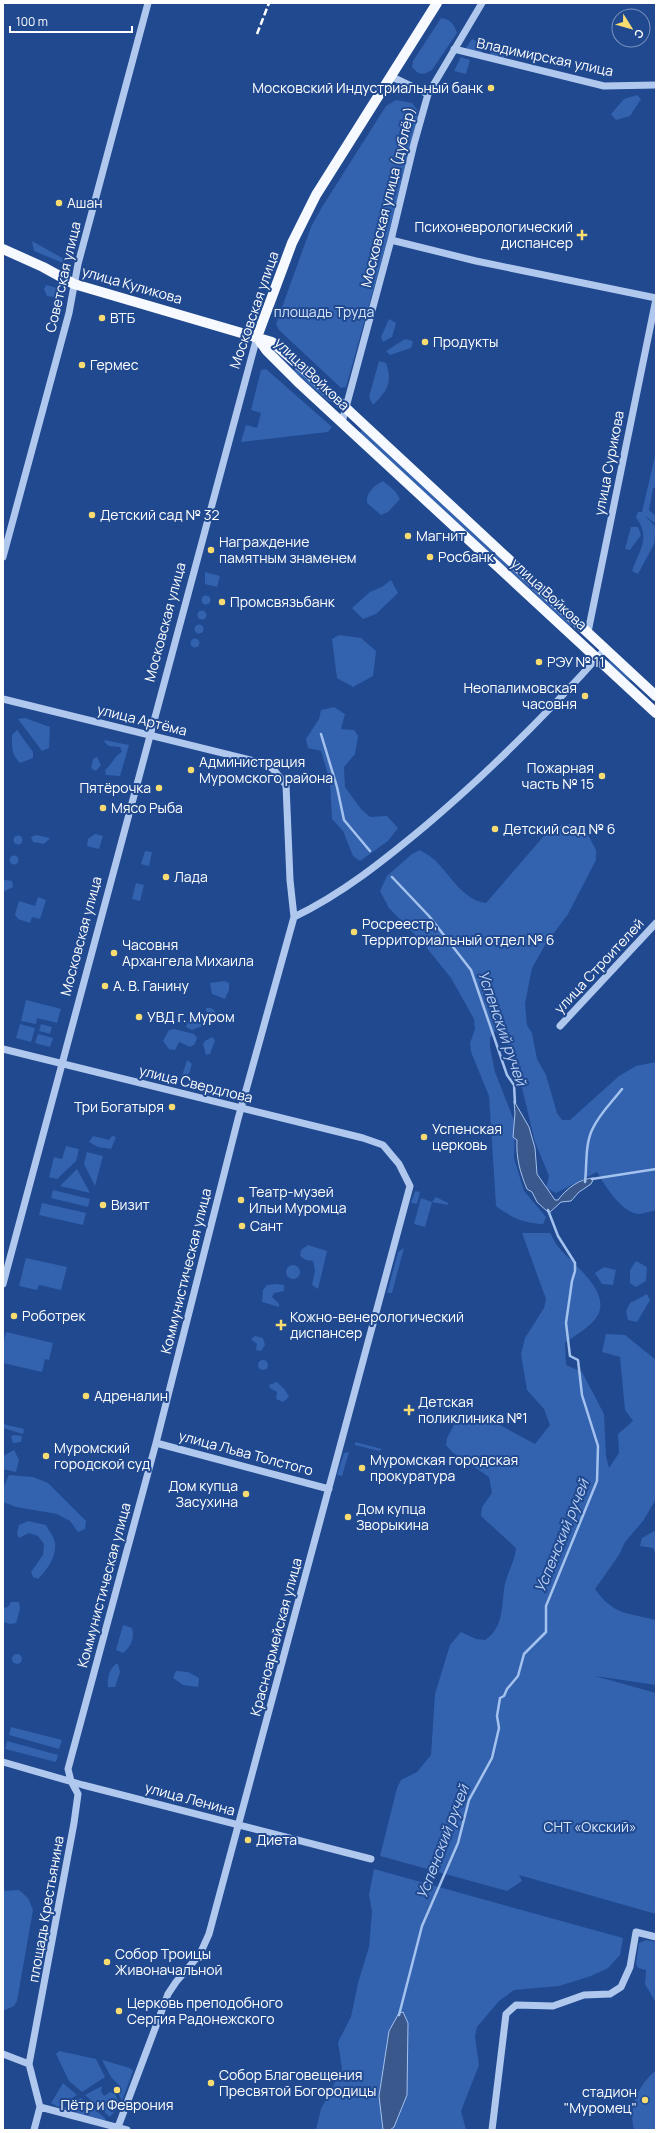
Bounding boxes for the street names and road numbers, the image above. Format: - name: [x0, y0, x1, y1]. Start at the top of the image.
- street label: Владимирская улица: [475, 33, 615, 80]
- street label: Московская улица (дублёр): [356, 105, 419, 289]
- street label: Советская улица: [41, 220, 85, 334]
- street label: Московская улица: [225, 249, 283, 371]
- street label: улица Куликова: [80, 261, 185, 308]
- street label: улица Войкова: [271, 333, 354, 414]
- street label: улица Сурикова: [589, 409, 628, 517]
- street label: улица Войкова: [507, 553, 591, 634]
- street label: Московская улица: [139, 560, 190, 684]
- street label: улица Артёма: [95, 699, 189, 740]
- street label: Московская улица: [55, 874, 106, 998]
- street label: улица Строителей: [550, 914, 648, 1017]
- street label: улица Свердлова: [137, 1060, 255, 1107]
- street label: Коммунистическая улица: [156, 1186, 215, 1356]
- street label: улица Льва Толстого: [177, 1425, 315, 1480]
- street label: Коммунистическая улица: [72, 1500, 135, 1669]
- street label: Красноармейская улица: [245, 1556, 306, 1718]
- street label: улица Ленина: [143, 1777, 237, 1820]
- street label: площадь Крестьянина: [23, 1834, 68, 1984]

